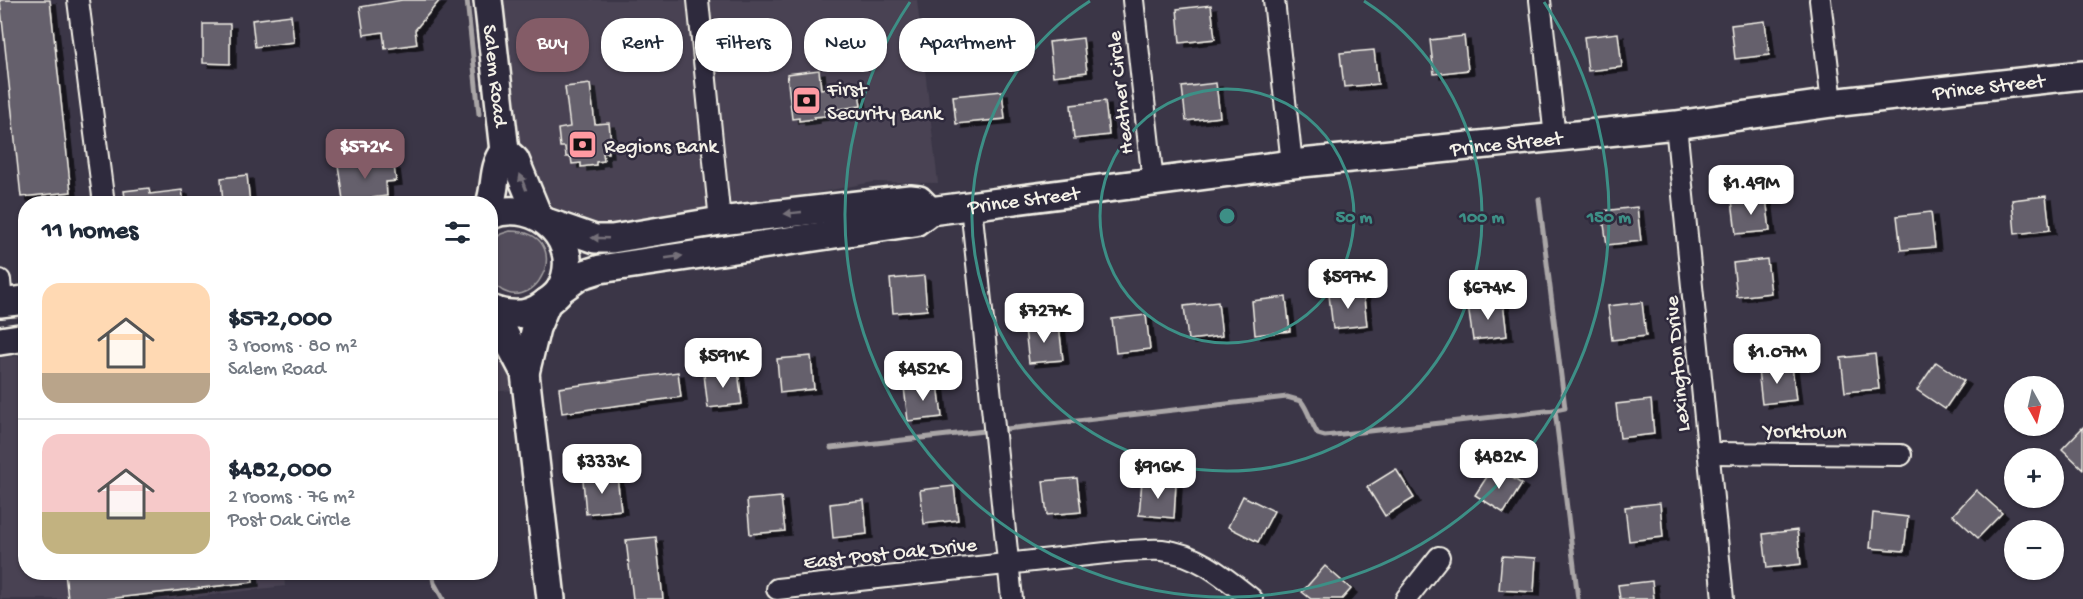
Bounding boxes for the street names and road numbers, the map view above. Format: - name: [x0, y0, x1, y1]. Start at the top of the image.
- street label: Salem Road: [475, 23, 511, 130]
- street label: Heather Circle: [1103, 29, 1141, 155]
- street label: Prince Street: [1931, 70, 2049, 108]
- street label: Prince Street: [1448, 127, 1566, 164]
- street label: Prince Street: [965, 182, 1084, 222]
- street label: Lexington Drive: [1661, 294, 1698, 433]
- street label: Yorktown: [1761, 420, 1847, 447]
- street label: East Post Oak Drive: [802, 534, 979, 577]

